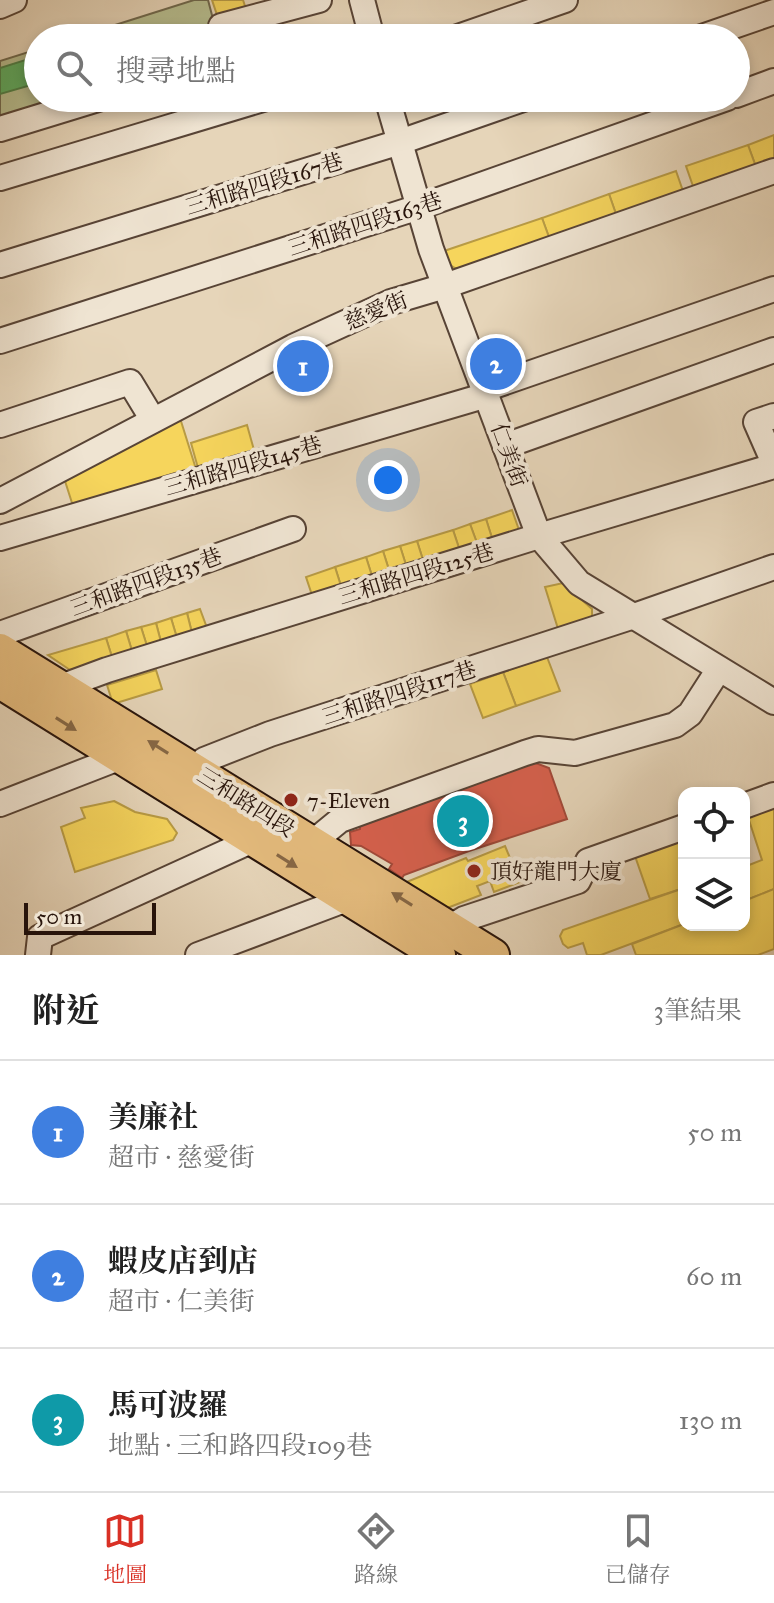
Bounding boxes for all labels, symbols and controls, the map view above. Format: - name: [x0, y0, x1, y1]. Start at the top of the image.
- search box: [24, 24, 750, 112]
- icon: search: [52, 46, 96, 90]
- text: 搜尋地點: [116, 53, 236, 89]
- street label: 三和路四段167巷: [182, 147, 346, 221]
- street label: 三和路四段163巷: [284, 186, 446, 262]
- street label: 慈愛街: [340, 286, 412, 336]
- pin: 2: [470, 334, 522, 394]
- pin: 1: [277, 336, 329, 396]
- street label: 仁美街: [485, 419, 533, 491]
- street label: 三和路四段145巷: [161, 431, 325, 501]
- your location: [368, 460, 408, 500]
- street label: 三和路四段125巷: [335, 537, 497, 611]
- street label: 三和路四段135巷: [66, 542, 226, 622]
- street label: 三和路四段117巷: [318, 655, 480, 731]
- one-way arrow: [55, 716, 77, 730]
- one-way arrow: [147, 741, 169, 755]
- street label: 三和路四段: [192, 761, 300, 843]
- place label: 7-Eleven: [307, 787, 390, 814]
- map controls: [678, 787, 750, 931]
- button: locate: [678, 787, 750, 859]
- marker: 7-Eleven: [282, 791, 300, 809]
- pin: 3: [437, 791, 489, 851]
- one-way arrow: [276, 854, 298, 868]
- place label: 頂好龍門大廈: [490, 858, 622, 885]
- button: layers: [678, 859, 750, 931]
- marker: 頂好龍門大廈: [465, 862, 483, 880]
- one-way arrow: [391, 892, 414, 907]
- scale bar: [24, 899, 156, 935]
- text: 50 m: [36, 903, 82, 930]
- text: 附近: [32, 990, 100, 1031]
- text: 3筆結果: [654, 994, 742, 1026]
- text: 美廉社: [108, 1099, 198, 1135]
- text: 1: [53, 1116, 63, 1148]
- text: 50 m: [687, 1116, 742, 1148]
- text: 超市 · 慈愛街: [108, 1141, 255, 1173]
- text: 蝦皮店到店: [108, 1243, 258, 1279]
- text: 2: [52, 1260, 64, 1292]
- text: 60 m: [686, 1260, 742, 1292]
- text: 超市 · 仁美街: [108, 1285, 255, 1317]
- text: 馬可波羅: [108, 1387, 228, 1423]
- text: 3: [53, 1404, 63, 1436]
- text: 130 m: [679, 1404, 742, 1436]
- text: 地點 · 三和路四段109巷: [108, 1429, 372, 1461]
- tab: 地圖: [103, 1509, 147, 1588]
- tab: 路線: [354, 1509, 398, 1588]
- tab: 已儲存: [605, 1509, 671, 1588]

